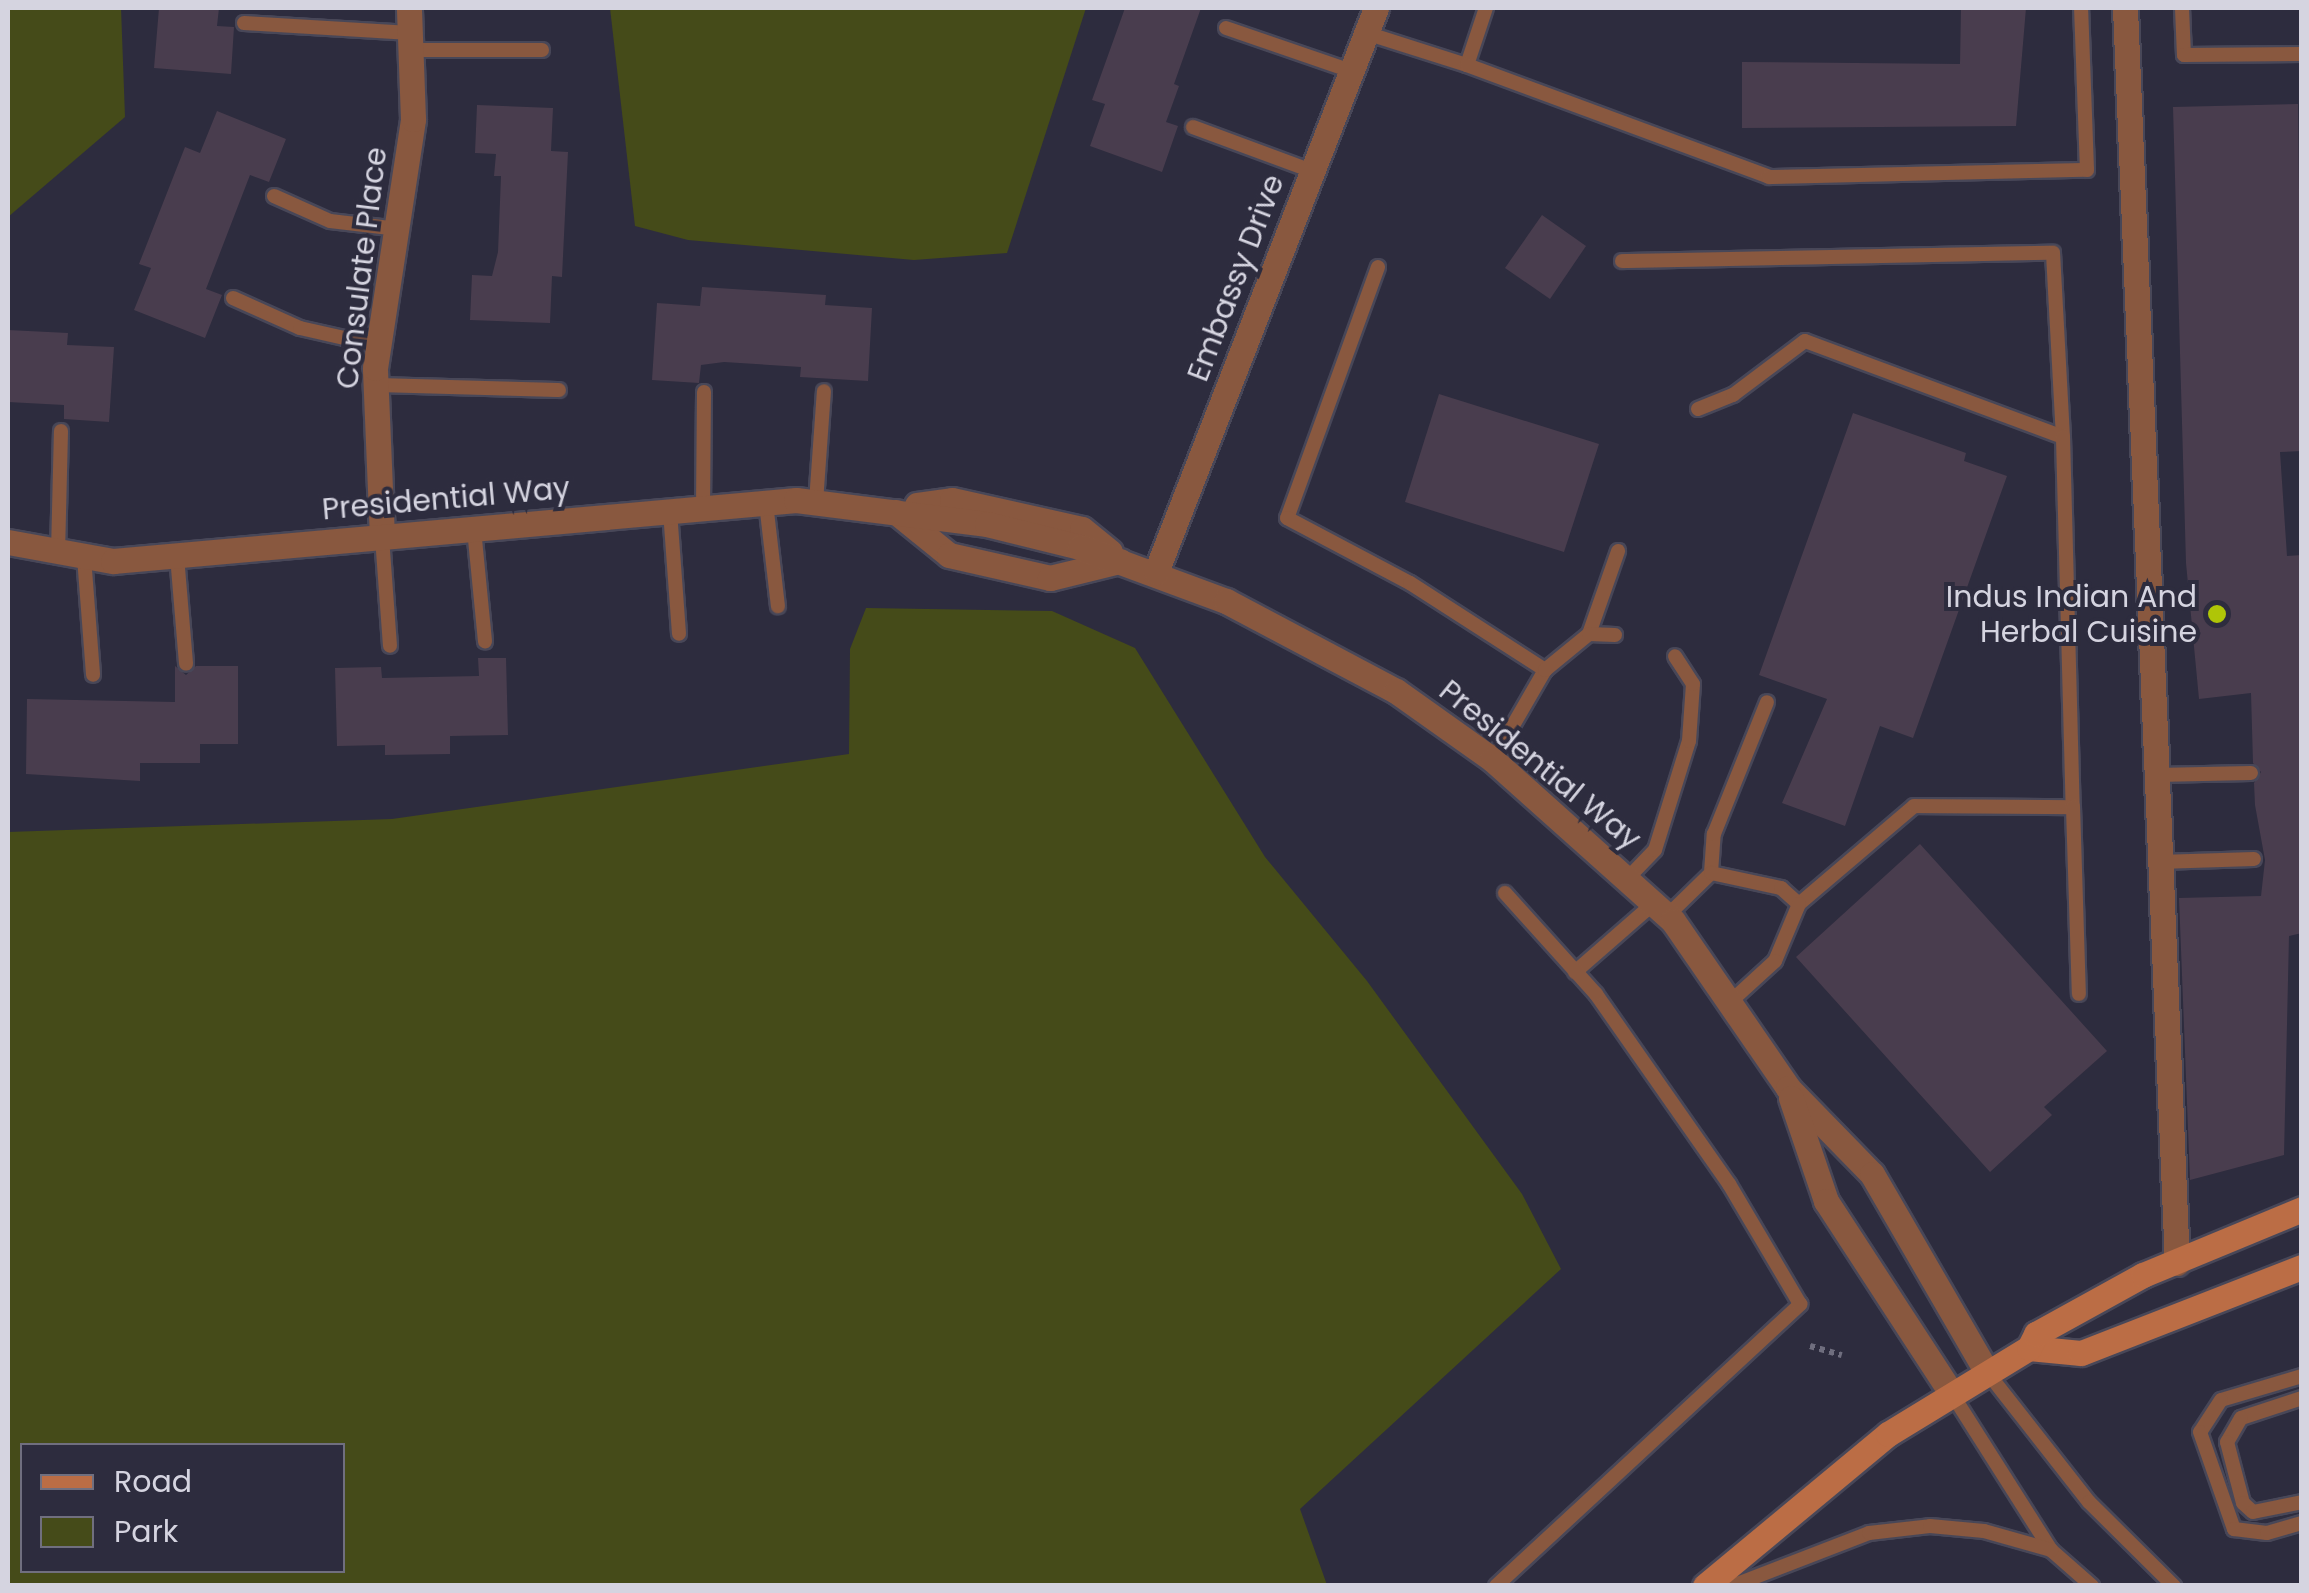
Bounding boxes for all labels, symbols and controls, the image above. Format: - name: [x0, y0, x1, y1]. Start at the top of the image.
- street label: Consulate Place: [329, 145, 395, 391]
- street label: Embassy Drive: [1180, 170, 1292, 386]
- street label: Presidential Way: [321, 470, 571, 528]
- place label: Indus Indian And Herbal Cuisine: [1946, 579, 2197, 650]
- marker: Indus Indian And Herbal Cuisine: [2206, 603, 2228, 625]
- street label: Presidential Way: [1432, 673, 1648, 857]
- legend: [20, 1443, 345, 1573]
- text: Road: [114, 1460, 192, 1503]
- text: Park: [114, 1510, 178, 1553]

